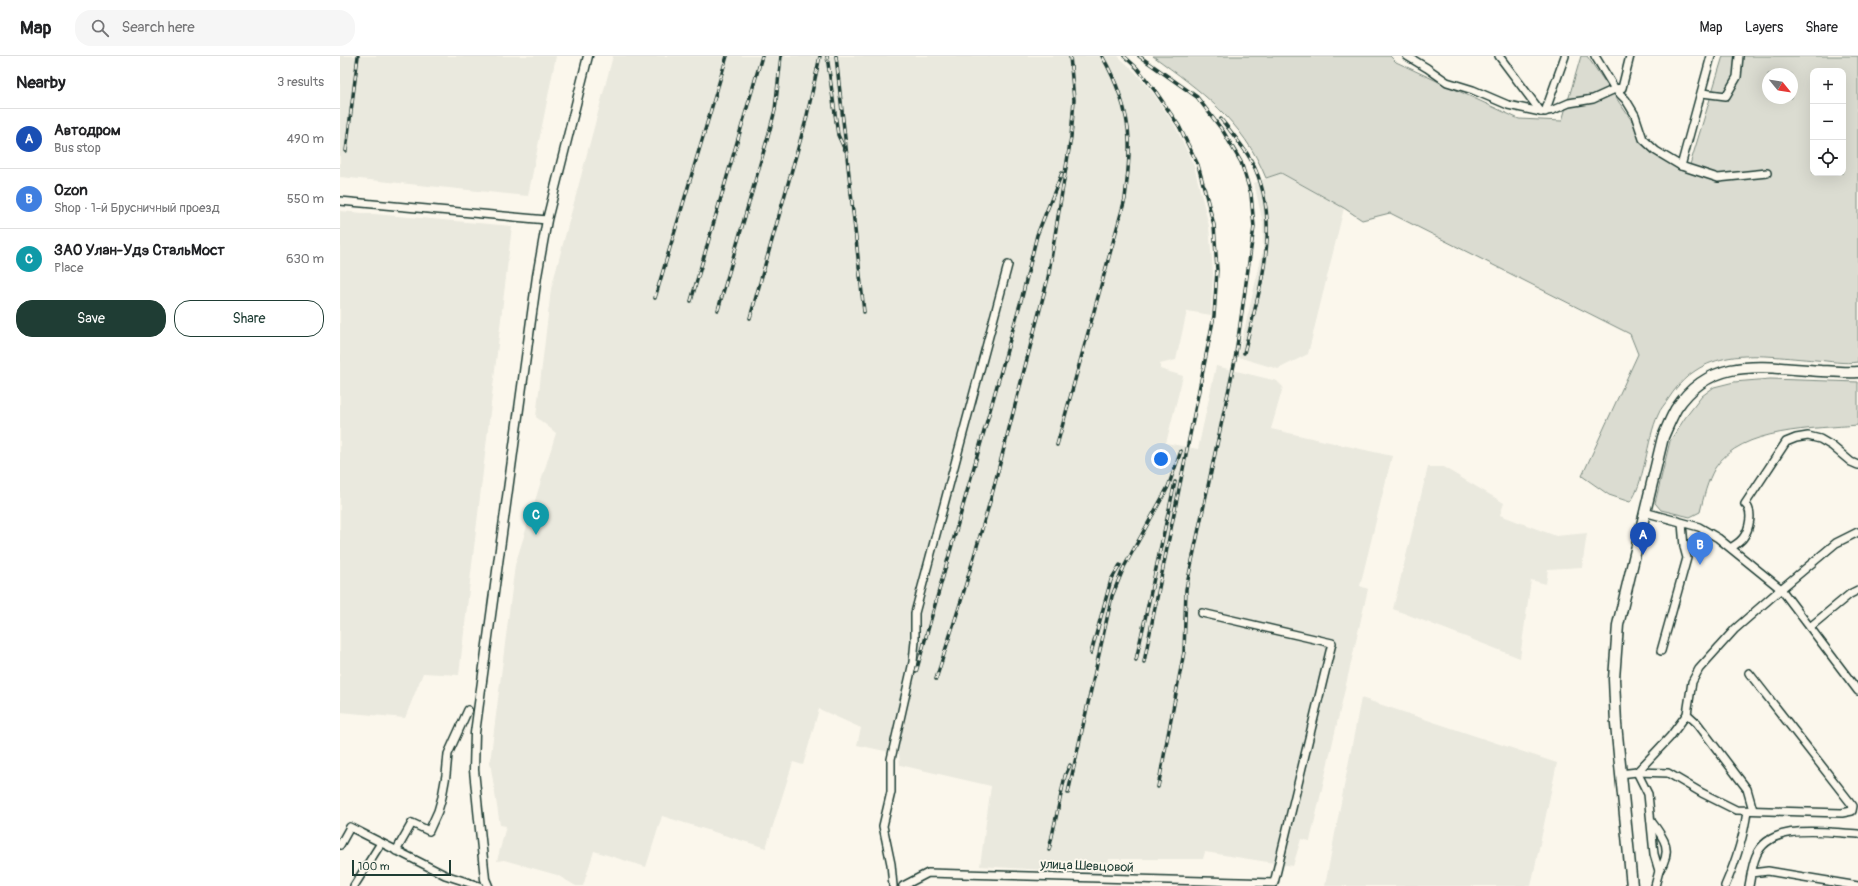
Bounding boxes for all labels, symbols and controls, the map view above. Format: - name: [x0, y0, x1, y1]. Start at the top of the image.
- search box: [75, 10, 355, 46]
- text: Map: [20, 16, 51, 40]
- icon: search: [89, 17, 111, 39]
- text: Search here: [121, 18, 195, 37]
- text: Map: [1700, 19, 1723, 36]
- text: Layers: [1745, 19, 1783, 36]
- text: Share: [1805, 19, 1838, 36]
- north arrow: [1762, 68, 1798, 104]
- map controls: [1810, 68, 1846, 176]
- button: +: [1810, 68, 1846, 104]
- text: Nearby: [16, 72, 65, 93]
- text: 3 results: [277, 74, 324, 90]
- button: −: [1810, 104, 1846, 140]
- text: Автодром: [54, 121, 121, 140]
- text: A: [25, 131, 33, 147]
- text: 490 m: [287, 131, 324, 147]
- text: Bus stop: [54, 140, 101, 156]
- button: locate: [1810, 140, 1846, 176]
- text: Ozon: [54, 181, 88, 200]
- text: B: [25, 191, 33, 207]
- text: 550 m: [287, 191, 324, 207]
- text: Shop · 1-й Брусничный проезд: [54, 200, 220, 216]
- text: ЗАО Улан-Удэ СтальМост: [54, 241, 225, 260]
- text: C: [25, 251, 33, 267]
- text: 630 m: [286, 251, 324, 267]
- text: Place: [54, 260, 83, 276]
- button: Save: [16, 300, 166, 337]
- button: Share: [174, 300, 324, 337]
- your location: [1151, 449, 1171, 469]
- pin: C: [523, 502, 549, 535]
- pin: A: [1630, 522, 1656, 555]
- pin: B: [1687, 532, 1713, 565]
- street label: улица Шевцовой: [1039, 856, 1134, 876]
- scale bar: [352, 858, 451, 877]
- text: 100 m: [358, 860, 389, 873]

